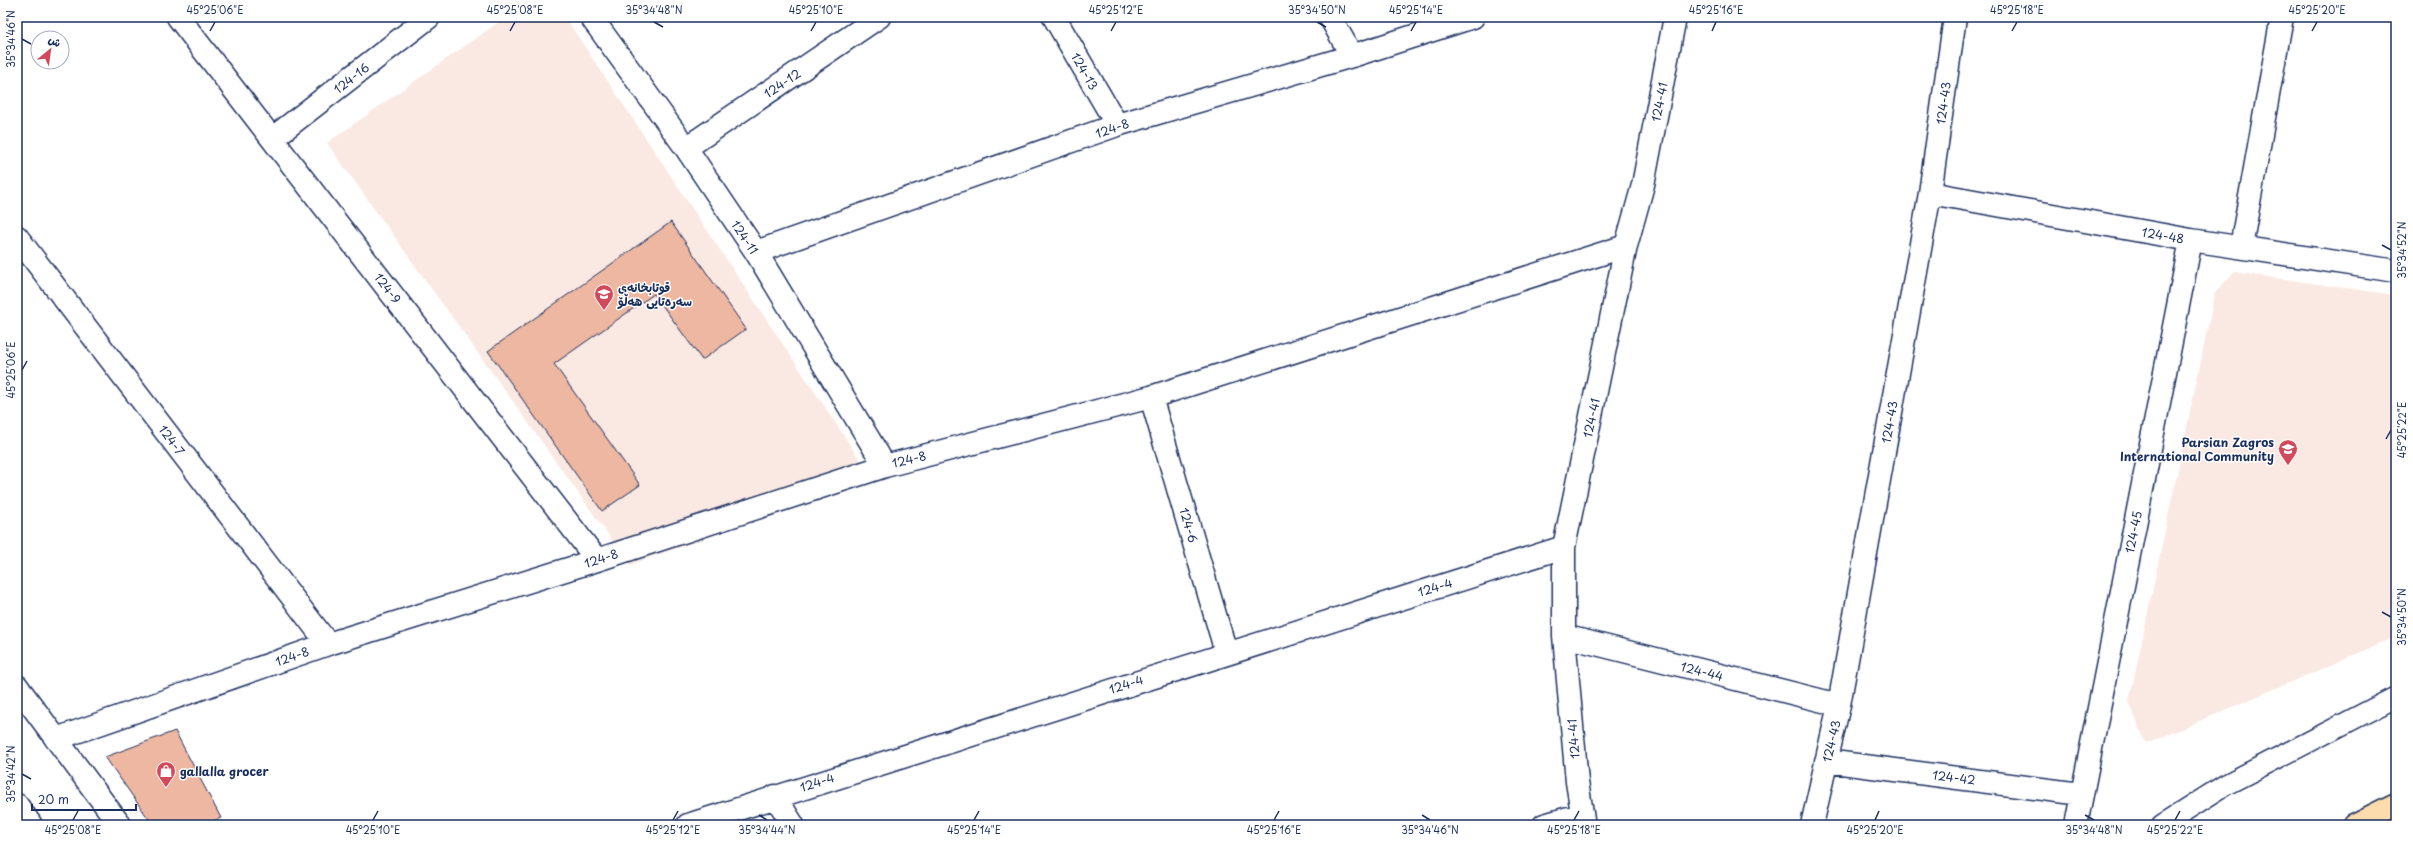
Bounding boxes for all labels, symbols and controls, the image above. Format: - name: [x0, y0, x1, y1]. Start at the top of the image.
- text: 45°25'06"E: [187, 2, 244, 17]
- text: 45°25'08"E: [487, 2, 543, 17]
- text: 35°34'48"N: [625, 2, 683, 17]
- text: 45°25'10"E: [789, 2, 843, 17]
- text: 45°25'12"E: [1089, 2, 1143, 17]
- text: 35°34'50"N: [1288, 2, 1346, 17]
- text: 45°25'14"E: [1389, 2, 1443, 17]
- text: 45°25'16"E: [1689, 2, 1743, 17]
- text: 45°25'18"E: [1990, 2, 2044, 17]
- text: 45°25'20"E: [2288, 2, 2346, 17]
- text: 35°34'46"N: [3, 10, 18, 68]
- north arrow: [30, 30, 70, 70]
- text: ش: [46, 30, 65, 51]
- street label: 124-13: [1067, 49, 1103, 93]
- street label: 124-16: [329, 58, 373, 98]
- street label: 124-12: [760, 64, 804, 102]
- street label: 124-43: [1931, 80, 1955, 126]
- street label: 124-41: [1646, 81, 1672, 123]
- street label: 124-8: [1093, 114, 1131, 142]
- street label: 124-11: [727, 216, 763, 258]
- text: 35°34'52"N: [2394, 221, 2409, 279]
- street label: 124-48: [2140, 222, 2186, 248]
- street label: 124-9: [370, 269, 406, 307]
- place label: قوتابخانەی سەرەتایی هەڵۆ: [617, 278, 692, 310]
- school or university icon: قوتابخانەی سەرەتایی هەڵۆ: [593, 283, 615, 311]
- text: 45°25'06"E: [3, 342, 18, 399]
- street label: 124-41: [1578, 397, 1604, 439]
- street label: 124-43: [1876, 399, 1902, 445]
- text: 45°25'22"E: [2394, 402, 2409, 458]
- street label: 124-7: [155, 421, 189, 459]
- place label: Parsian Zagros International Community: [2120, 433, 2274, 465]
- school or university icon: Parsian Zagros International Community: [2277, 438, 2299, 466]
- street label: 124-8: [890, 446, 928, 472]
- street label: 124-6: [1175, 505, 1203, 545]
- street label: 124-45: [2120, 509, 2146, 555]
- street label: 124-8: [582, 544, 620, 572]
- street label: 124-4: [1415, 573, 1455, 601]
- text: 35°34'50"N: [2394, 588, 2409, 646]
- street label: 124-8: [273, 642, 311, 670]
- street label: 124-44: [1679, 657, 1725, 685]
- street label: 124-4: [1106, 670, 1146, 698]
- street label: 124-41: [1562, 718, 1584, 760]
- street label: 124-43: [1817, 718, 1845, 764]
- text: 35°34'42"N: [3, 745, 18, 803]
- shop icon: gallalla grocer: [155, 760, 177, 788]
- place label: gallalla grocer: [180, 762, 270, 780]
- street label: 124-42: [1931, 765, 1977, 789]
- street label: 124-4: [797, 768, 837, 796]
- scale bar: [32, 786, 136, 812]
- text: 20 m: [38, 790, 69, 808]
- text: 45°25'08"E: [45, 822, 101, 837]
- text: 45°25'10"E: [346, 822, 400, 837]
- text: 45°25'12"E: [646, 822, 700, 837]
- text: 35°34'44"N: [738, 822, 796, 837]
- text: 45°25'14"E: [947, 822, 1001, 837]
- text: 45°25'16"E: [1247, 822, 1301, 837]
- text: 35°34'46"N: [1401, 822, 1459, 837]
- text: 45°25'18"E: [1547, 822, 1601, 837]
- text: 45°25'20"E: [1846, 822, 1904, 837]
- text: 35°34'48"N: [2065, 822, 2123, 837]
- text: 45°25'22"E: [2147, 822, 2203, 837]

